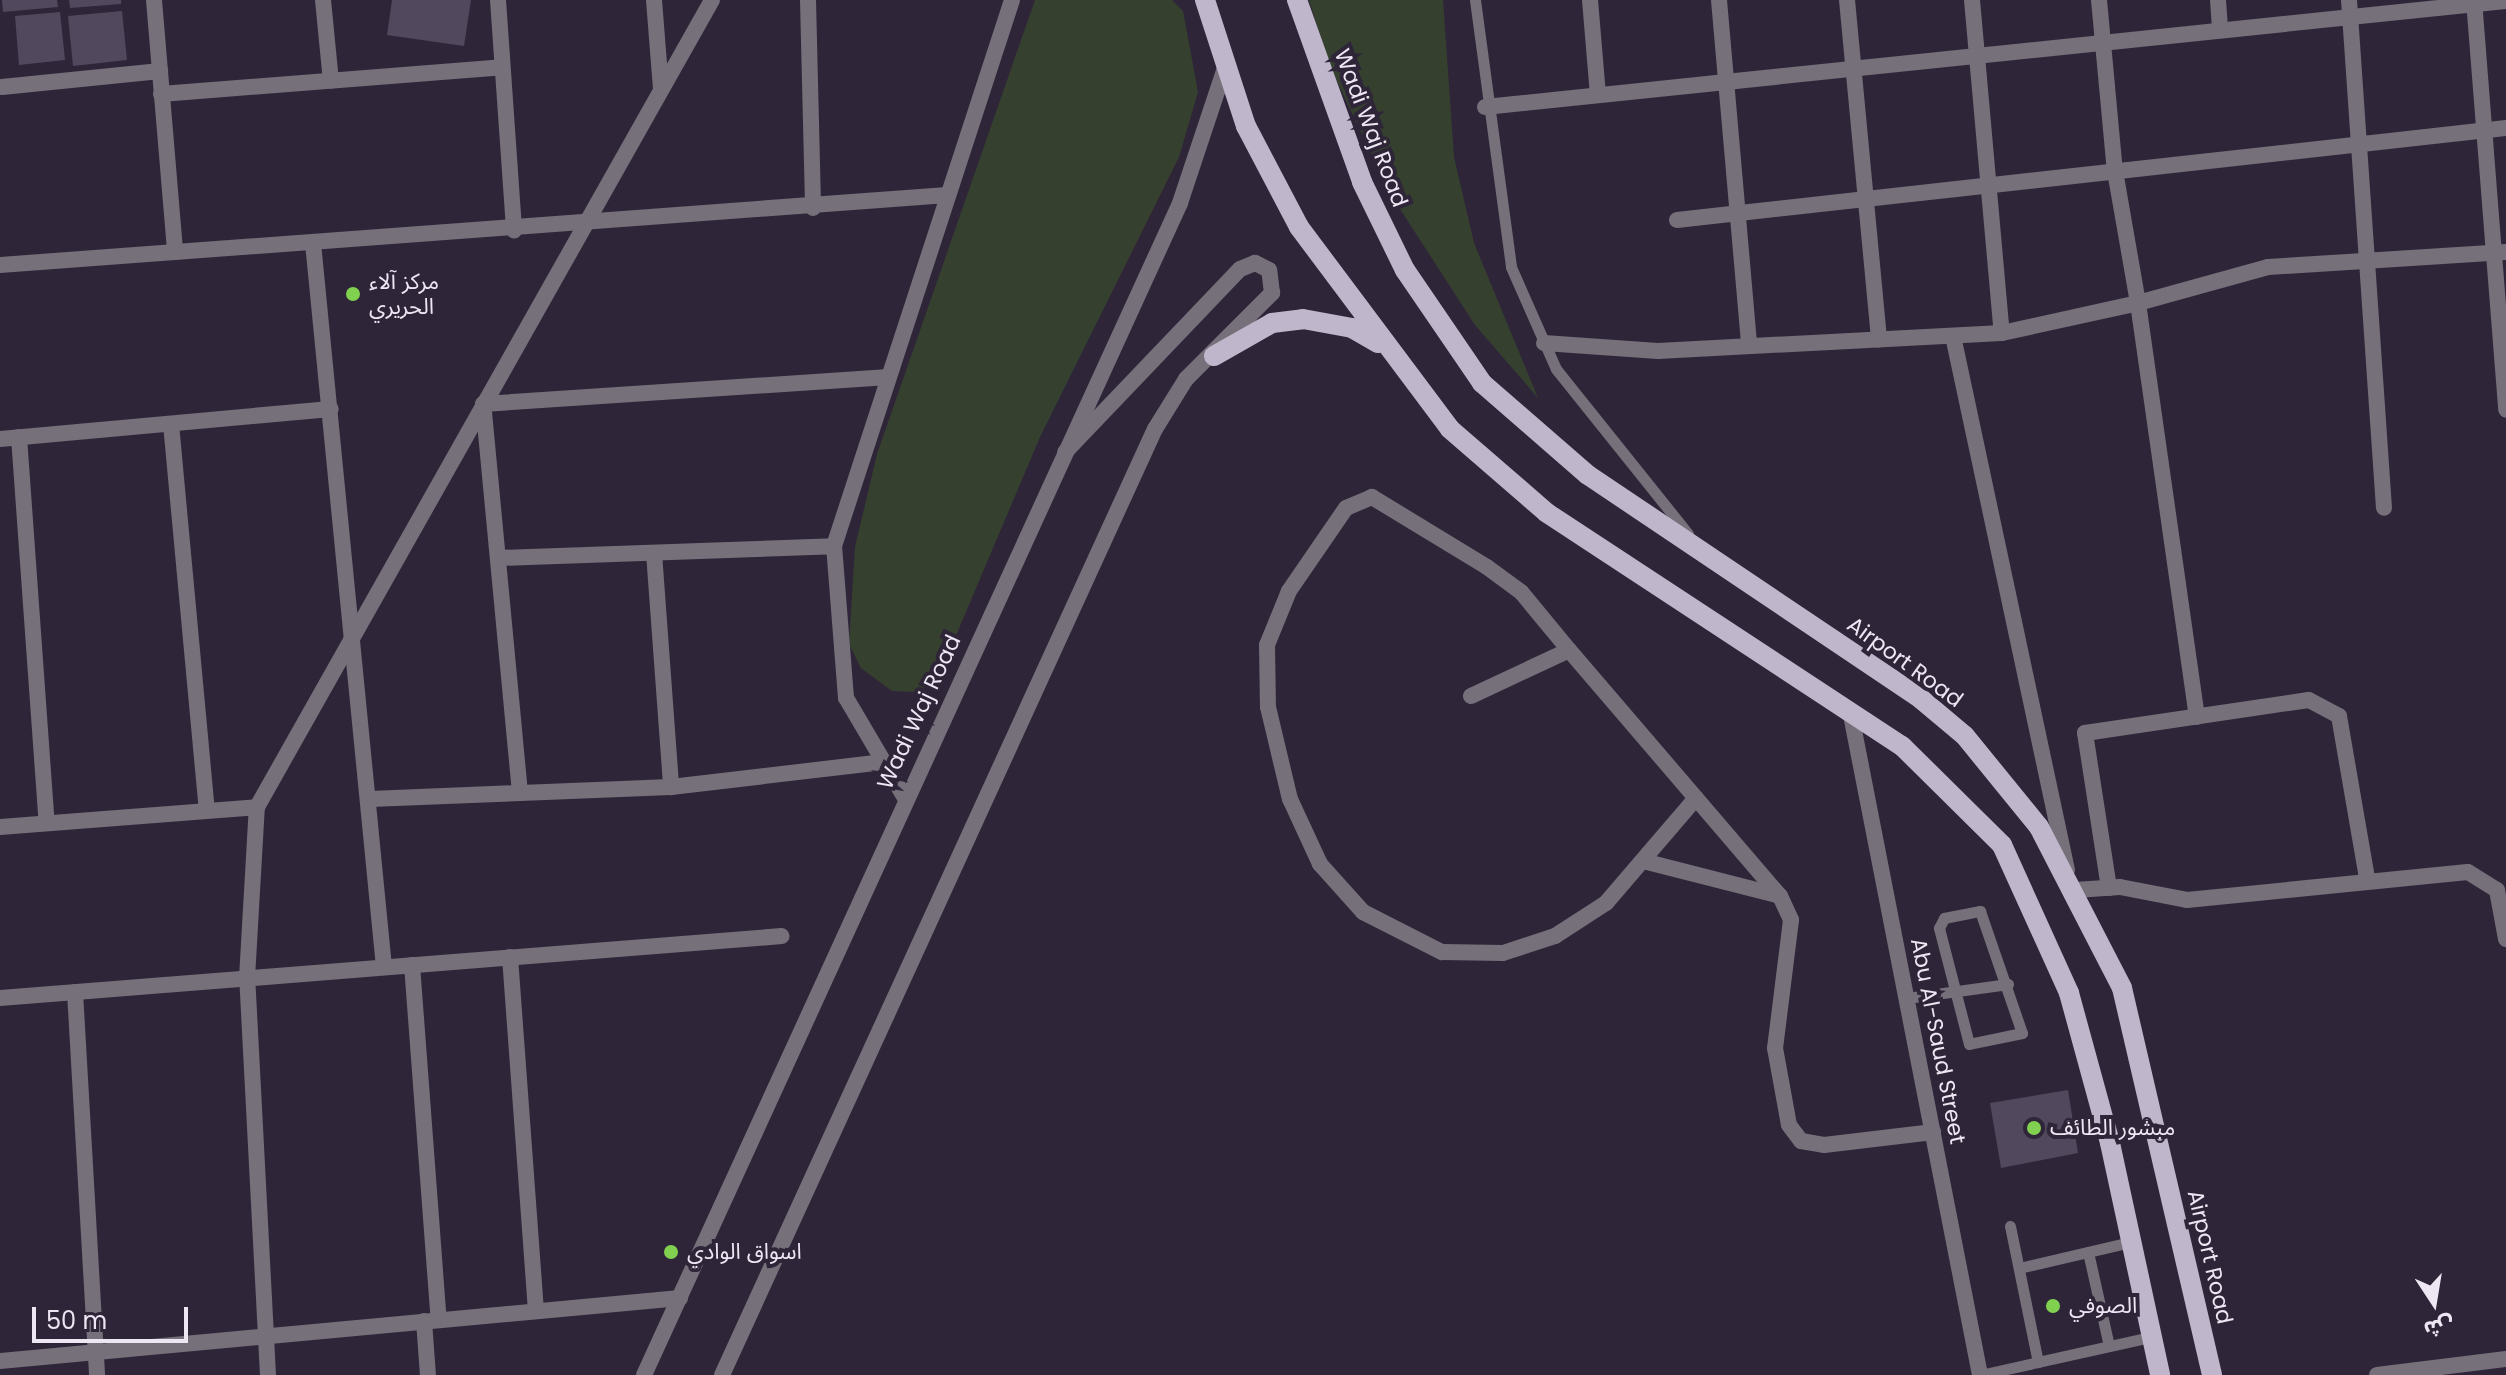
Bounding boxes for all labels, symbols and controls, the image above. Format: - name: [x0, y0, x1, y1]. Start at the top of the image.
- street label: Wadi Waj Road: [1329, 45, 1413, 211]
- place label: مركز آلاء الحريري: [369, 268, 439, 320]
- marker: مركز آلاء الحريري: [344, 285, 362, 303]
- street label: Airport Road: [1842, 611, 1968, 713]
- street label: Wadi Waj Road: [872, 631, 966, 793]
- street label: Abu Al-Saud Street: [1905, 936, 1971, 1146]
- place label: مبشور الطائف: [2050, 1115, 2175, 1141]
- marker: مبشور الطائف: [2025, 1119, 2043, 1137]
- street label: Airport Road: [2182, 1187, 2238, 1327]
- place label: اسواق الوادي: [687, 1239, 802, 1265]
- marker: اسواق الوادي: [662, 1243, 680, 1261]
- north arrow: [2394, 1263, 2474, 1343]
- scale bar: [36, 1291, 192, 1341]
- place label: الصوفي: [2069, 1293, 2137, 1319]
- marker: الصوفي: [2044, 1297, 2062, 1315]
- text: 50 m: [46, 1304, 107, 1337]
- text: ش: [2421, 1309, 2457, 1345]

